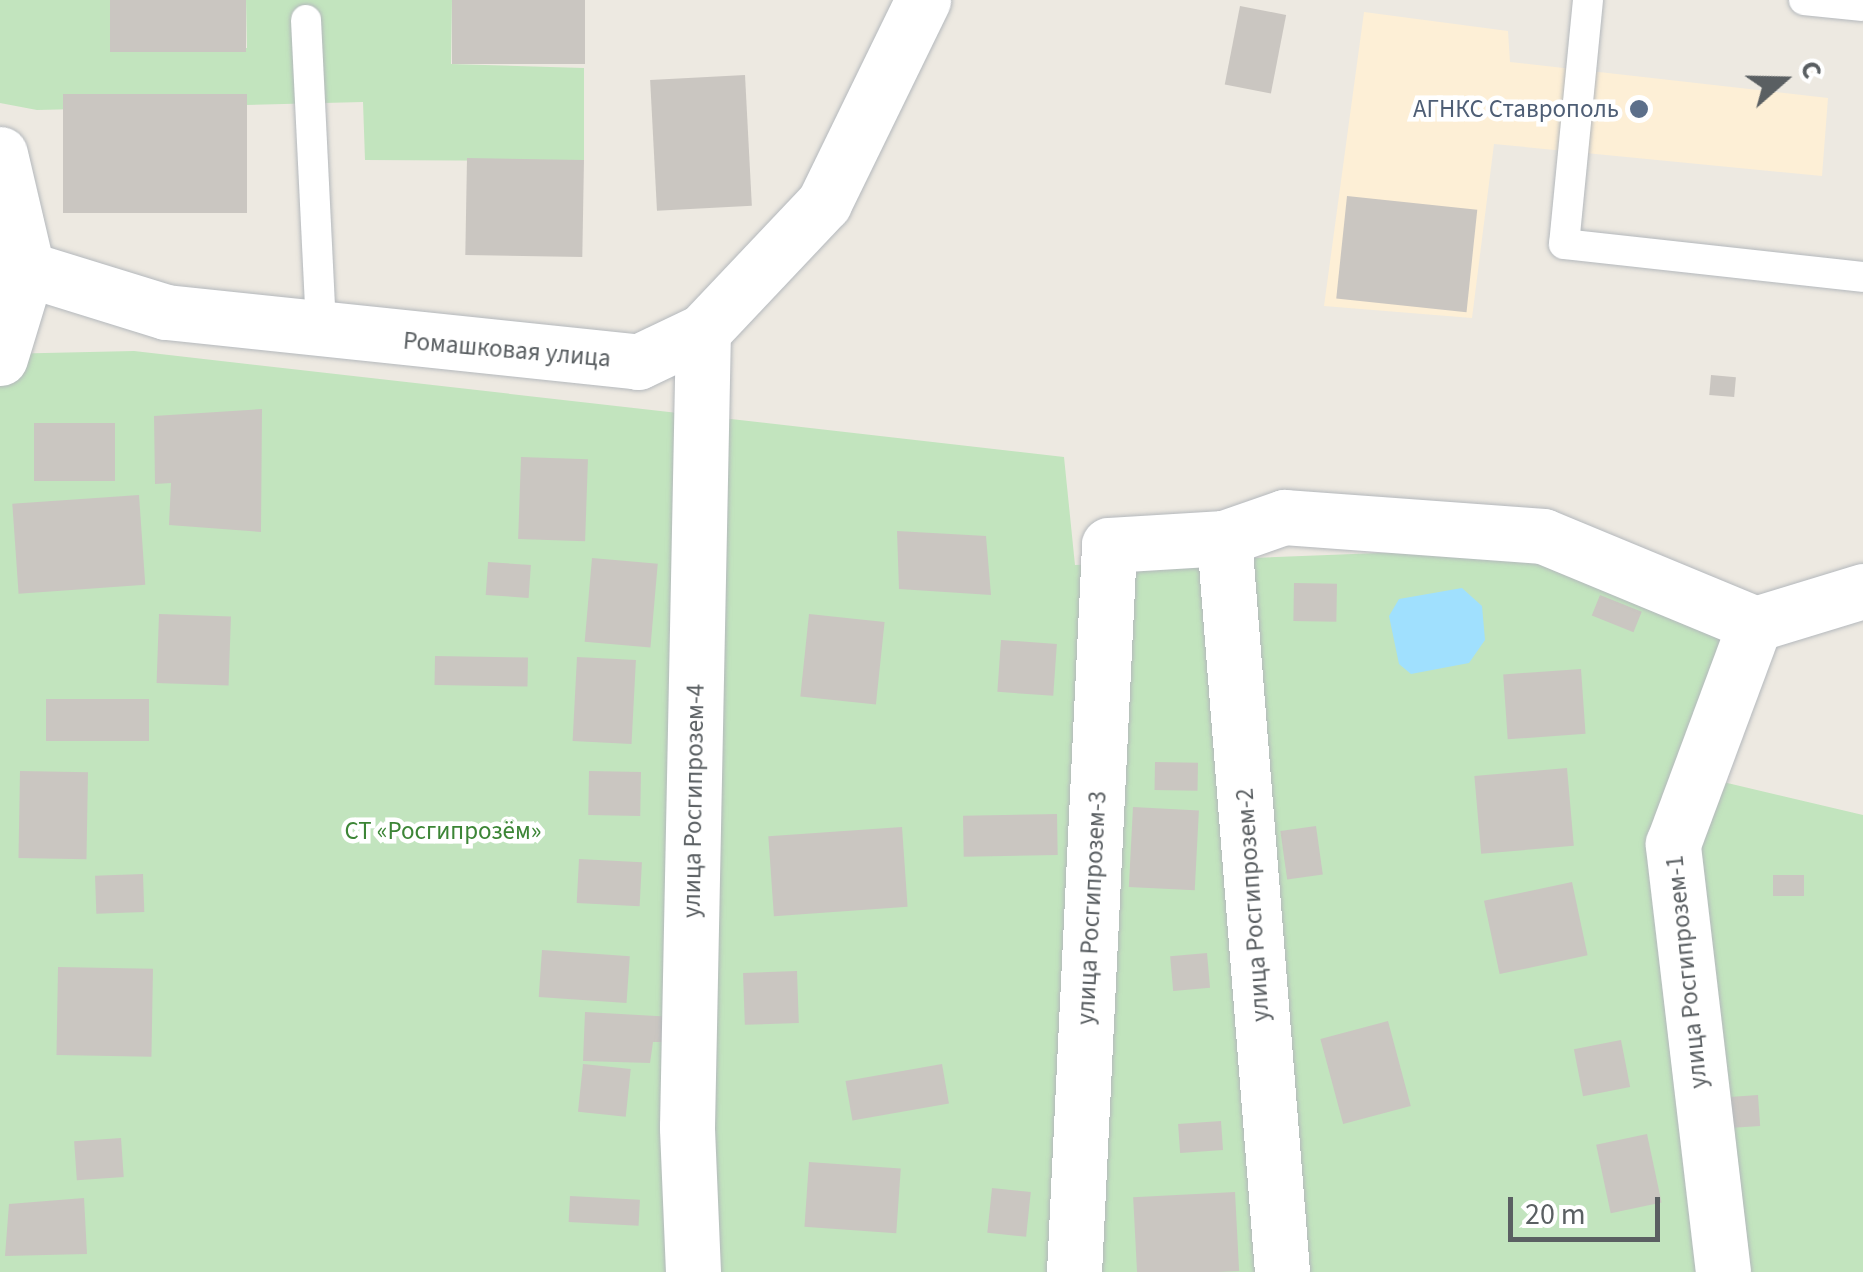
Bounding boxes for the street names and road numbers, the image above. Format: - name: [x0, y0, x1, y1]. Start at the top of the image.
- street label: Ромашковая улица: [402, 326, 612, 374]
- street label: улица Росгипрозем-4: [677, 684, 711, 918]
- street label: улица Росгипрозем-2: [1230, 787, 1276, 1023]
- street label: улица Росгипрозем-3: [1071, 790, 1113, 1026]
- street label: улица Росгипрозем-1: [1660, 854, 1714, 1090]

